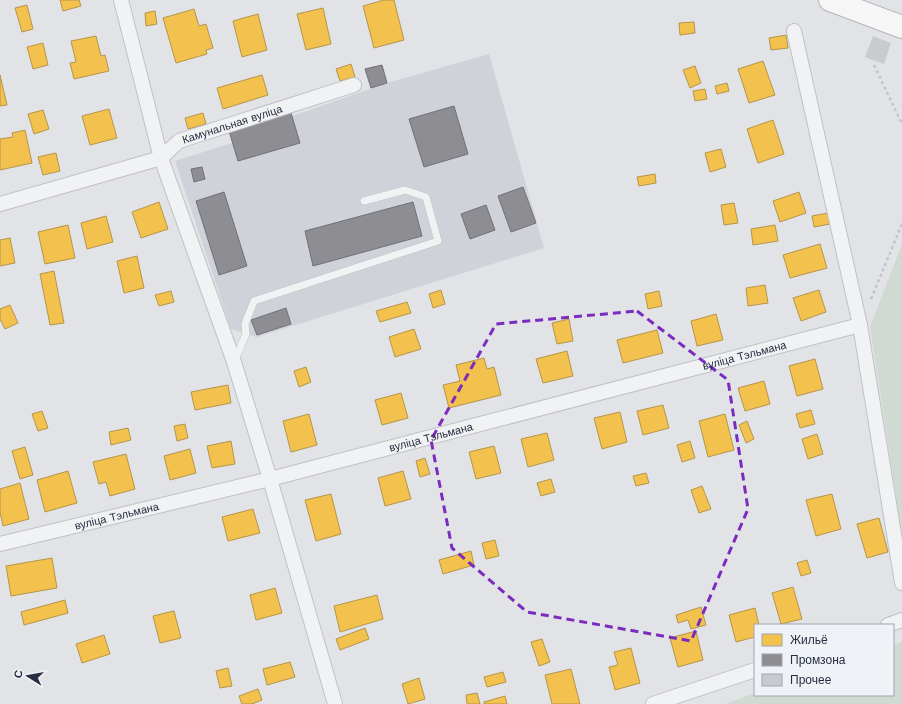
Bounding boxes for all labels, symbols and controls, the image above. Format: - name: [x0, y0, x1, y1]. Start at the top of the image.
- street label: Камунальная вуліца: [181, 102, 285, 147]
- street label: вуліца Тэльмана: [701, 338, 789, 373]
- street label: вуліца Тэльмана: [388, 420, 475, 455]
- street label: вуліца Тэльмана: [73, 500, 161, 533]
- legend: [754, 624, 894, 696]
- text: Жильё: [790, 633, 828, 647]
- text: Промзона: [790, 653, 846, 667]
- north arrow: [8, 656, 48, 696]
- text: С: [12, 669, 26, 679]
- text: Прочее: [790, 673, 832, 687]

